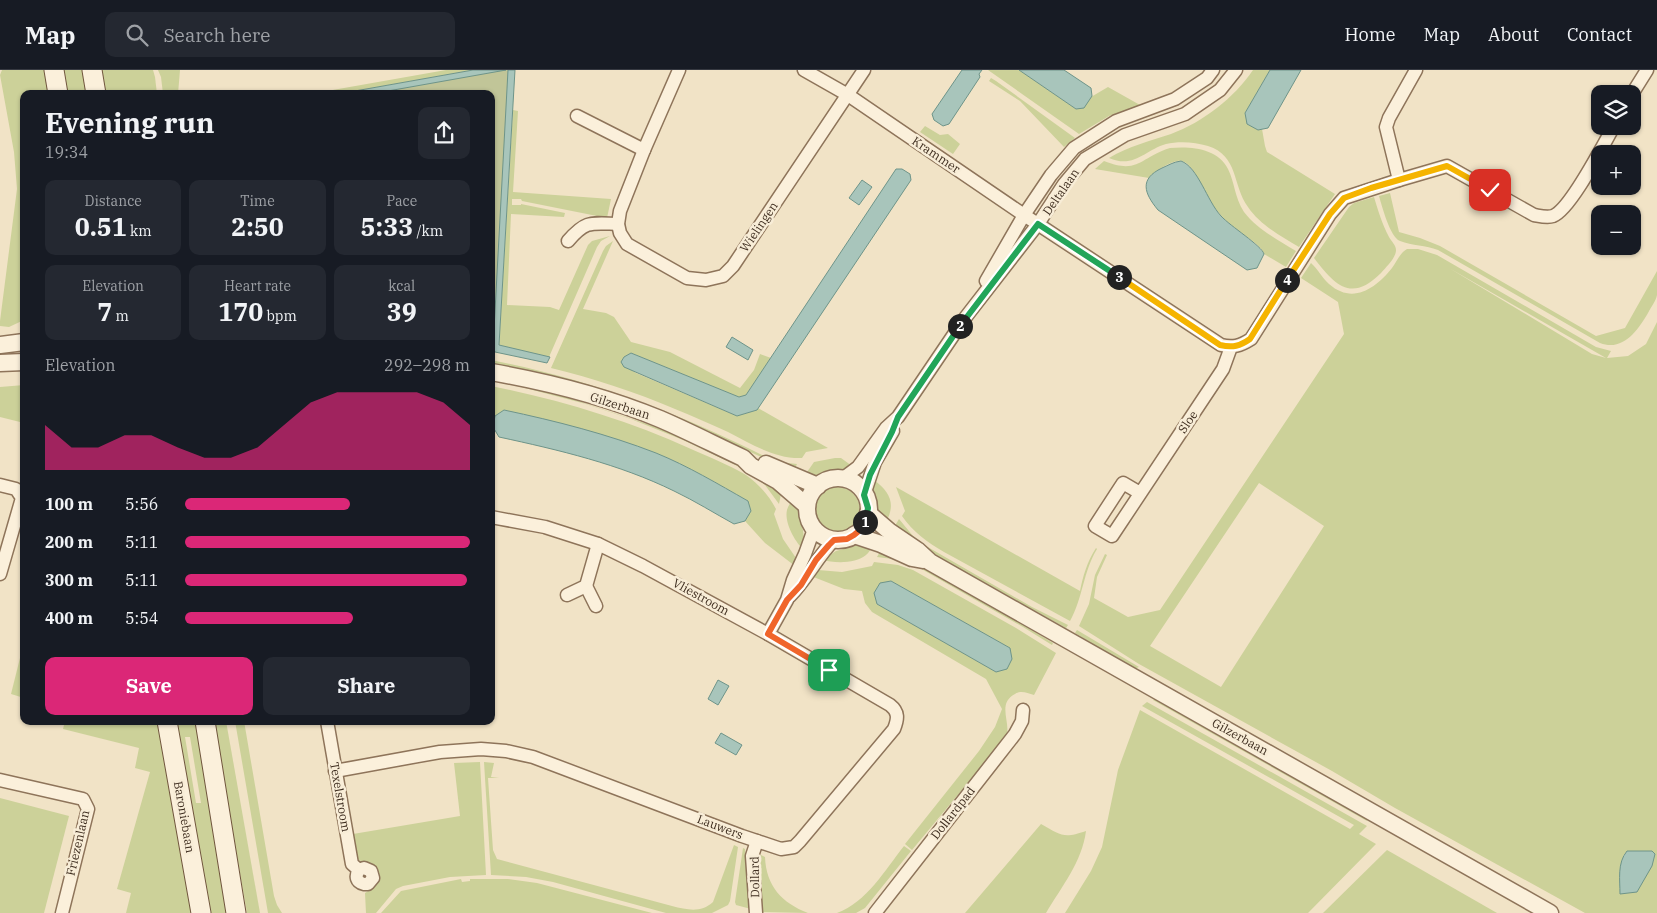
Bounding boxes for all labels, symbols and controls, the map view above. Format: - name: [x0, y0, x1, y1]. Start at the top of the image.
- search box: [105, 12, 455, 57]
- text: Map: [25, 19, 75, 51]
- icon: search: [123, 21, 151, 49]
- text: Search here: [163, 23, 270, 47]
- text: Home: [1344, 23, 1396, 46]
- text: Map: [1424, 23, 1460, 46]
- text: About: [1488, 23, 1539, 46]
- text: Contact: [1567, 23, 1632, 46]
- map controls: [1591, 85, 1641, 255]
- button: layers: [1591, 85, 1641, 135]
- text: Evening run: [45, 104, 214, 141]
- button: share: [418, 107, 470, 159]
- street label: Krammer: [909, 133, 964, 177]
- text: 19:34: [45, 142, 88, 162]
- button: +: [1591, 145, 1641, 195]
- street label: Deltalaan: [1039, 165, 1082, 218]
- pin: [1469, 169, 1511, 211]
- icon: check: [1476, 176, 1504, 204]
- text: Distance: [85, 192, 142, 210]
- text: Time: [240, 192, 275, 210]
- text: Pace: [386, 192, 417, 210]
- street label: Wielingen: [736, 199, 781, 255]
- button: −: [1591, 205, 1641, 255]
- text: 0.51: [75, 210, 127, 243]
- text: 2:50: [231, 210, 284, 243]
- text: 5:33: [361, 210, 413, 243]
- text: km: [127, 222, 152, 240]
- text: /km: [413, 222, 443, 240]
- pin: 3: [1106, 264, 1132, 290]
- text: 3: [1115, 268, 1124, 286]
- pin: 4: [1274, 268, 1300, 292]
- text: 4: [1283, 271, 1292, 289]
- text: Elevation: [82, 277, 144, 295]
- text: Heart rate: [224, 277, 291, 295]
- text: kcal: [388, 277, 415, 295]
- text: 7: [97, 295, 112, 328]
- text: 170: [218, 295, 263, 328]
- text: 39: [387, 295, 417, 328]
- text: m: [112, 307, 129, 325]
- text: bpm: [263, 307, 297, 325]
- pin: 2: [948, 314, 972, 338]
- text: 2: [956, 317, 965, 335]
- text: Elevation: [45, 355, 115, 375]
- text: 292–298 m: [384, 355, 470, 375]
- street label: Gilzerbaan: [588, 389, 652, 422]
- street label: Sloe: [1175, 408, 1201, 436]
- text: 100 m: [45, 494, 93, 514]
- text: 5:56: [125, 494, 158, 514]
- pin: 1: [852, 510, 878, 534]
- text: 1: [861, 513, 870, 531]
- text: 200 m: [45, 532, 93, 552]
- text: 5:11: [125, 532, 158, 552]
- text: 300 m: [45, 570, 93, 590]
- text: 5:11: [125, 570, 158, 590]
- street label: Vliestroom: [670, 575, 733, 618]
- text: 400 m: [45, 608, 93, 628]
- text: 5:54: [125, 608, 158, 628]
- pin: [808, 649, 850, 691]
- icon: arrive: [815, 656, 843, 684]
- button: Save: [45, 657, 253, 715]
- button: Share: [263, 657, 470, 715]
- street label: Gilzerbaan: [1210, 715, 1271, 758]
- street label: Texelstroom: [327, 761, 354, 834]
- street label: Baroniebaan: [171, 780, 198, 854]
- street label: Dollardpad: [927, 783, 978, 842]
- street label: Friezenlaan: [63, 808, 92, 877]
- street label: Lauwers: [695, 811, 745, 842]
- street label: Dollard: [747, 856, 762, 898]

